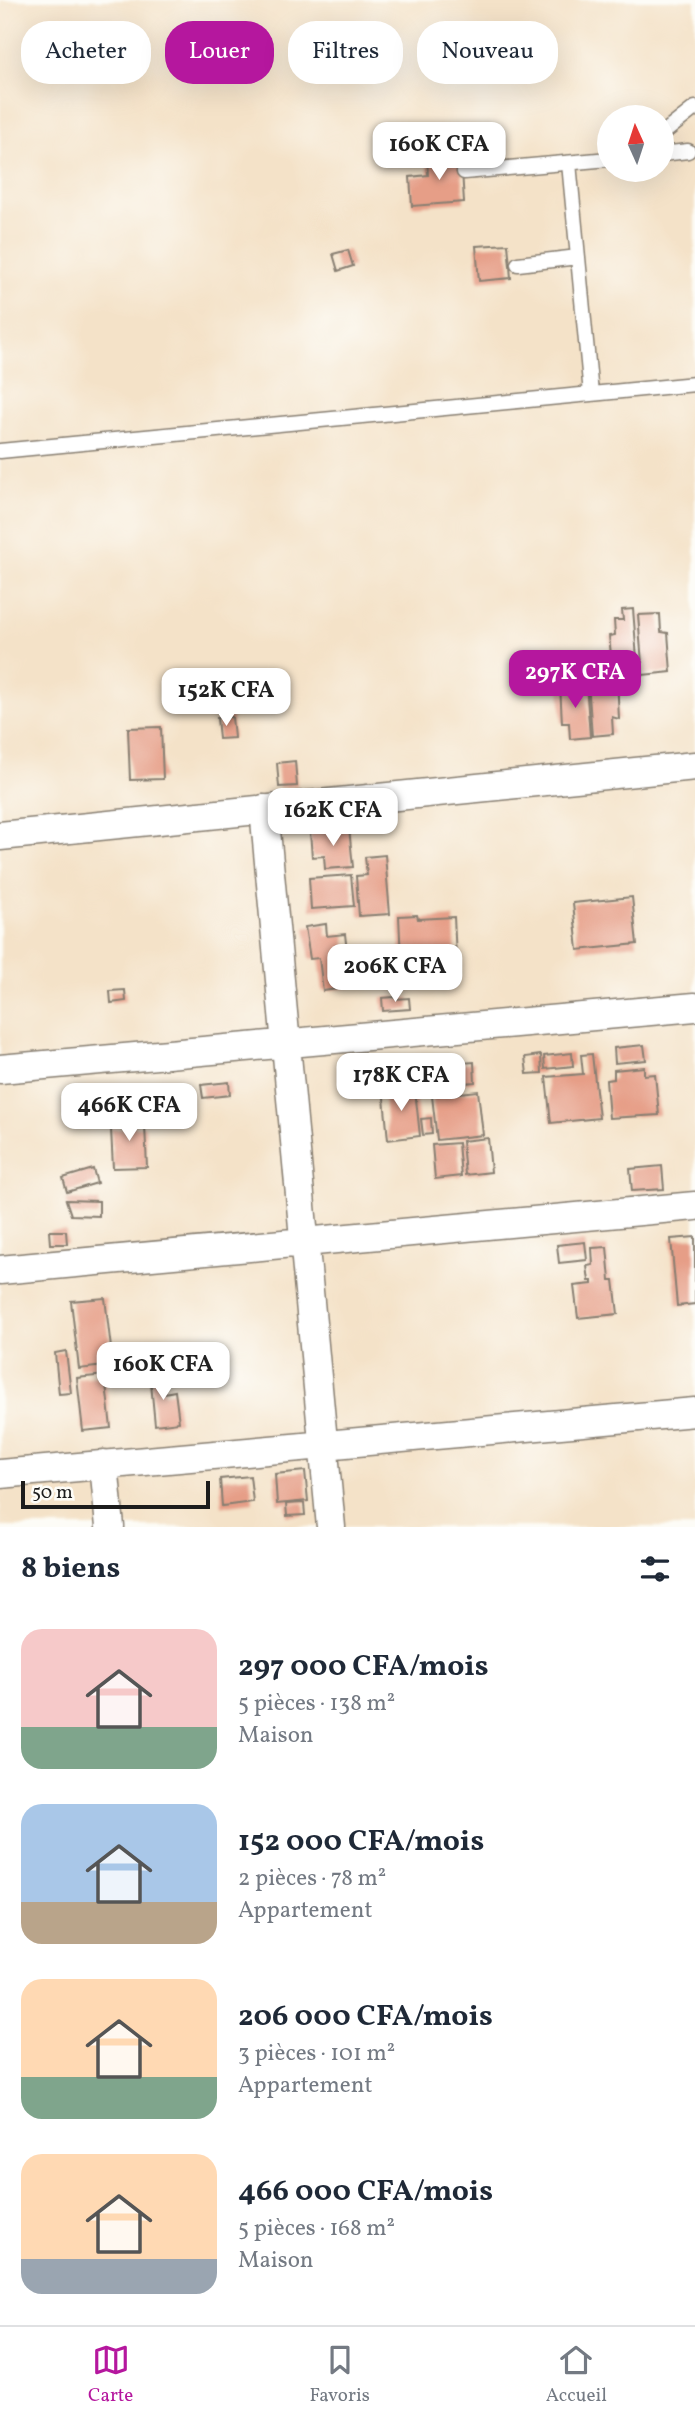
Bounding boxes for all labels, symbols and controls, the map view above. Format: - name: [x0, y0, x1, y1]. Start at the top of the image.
- chip: Acheter: [21, 21, 151, 84]
- chip: Louer: [165, 21, 274, 84]
- chip: Filtres: [288, 21, 403, 84]
- chip: Nouveau: [417, 21, 558, 84]
- north arrow: [597, 105, 674, 182]
- map controls: [597, 105, 674, 182]
- pin: 160K CFA: [367, 122, 511, 182]
- text: 160K CFA: [389, 129, 489, 161]
- pin: 297K CFA: [503, 650, 647, 710]
- text: 297K CFA: [525, 657, 625, 689]
- pin: 152K CFA: [154, 668, 298, 728]
- text: 152K CFA: [178, 675, 274, 707]
- pin: 162K CFA: [261, 788, 405, 848]
- text: 162K CFA: [284, 795, 382, 827]
- pin: 206K CFA: [323, 944, 467, 1004]
- text: 206K CFA: [343, 951, 447, 983]
- pin: 178K CFA: [329, 1054, 473, 1113]
- text: 178K CFA: [352, 1060, 450, 1092]
- pin: 466K CFA: [57, 1084, 201, 1143]
- text: 466K CFA: [77, 1090, 181, 1122]
- pin: 160K CFA: [91, 1342, 235, 1402]
- text: 160K CFA: [113, 1349, 213, 1381]
- scale bar: [21, 1478, 210, 1510]
- text: 50 m: [32, 1480, 73, 1506]
- text: 8 biens: [21, 1548, 120, 1590]
- icon: filters: [636, 1550, 674, 1588]
- text: 297 000 CFA/mois: [238, 1646, 489, 1688]
- icon: home: [77, 1657, 161, 1741]
- text: 5 pièces · 138 m²: [238, 1688, 395, 1720]
- text: Maison: [238, 1720, 314, 1752]
- text: 152 000 CFA/mois: [238, 1821, 484, 1863]
- icon: home: [77, 1832, 161, 1916]
- text: 2 pièces · 78 m²: [238, 1863, 386, 1895]
- text: Appartement: [238, 1895, 373, 1927]
- text: 206 000 CFA/mois: [238, 1996, 493, 2038]
- icon: home: [77, 2007, 161, 2091]
- text: 3 pièces · 101 m²: [238, 2038, 395, 2070]
- text: Appartement: [238, 2070, 373, 2102]
- text: 466 000 CFA/mois: [238, 2171, 493, 2213]
- icon: home: [77, 2182, 161, 2266]
- text: 5 pièces · 168 m²: [238, 2213, 395, 2245]
- text: Maison: [238, 2245, 314, 2277]
- tab: Carte: [88, 2341, 133, 2409]
- tab: Favoris: [309, 2341, 370, 2409]
- tab: Accueil: [546, 2341, 607, 2409]

